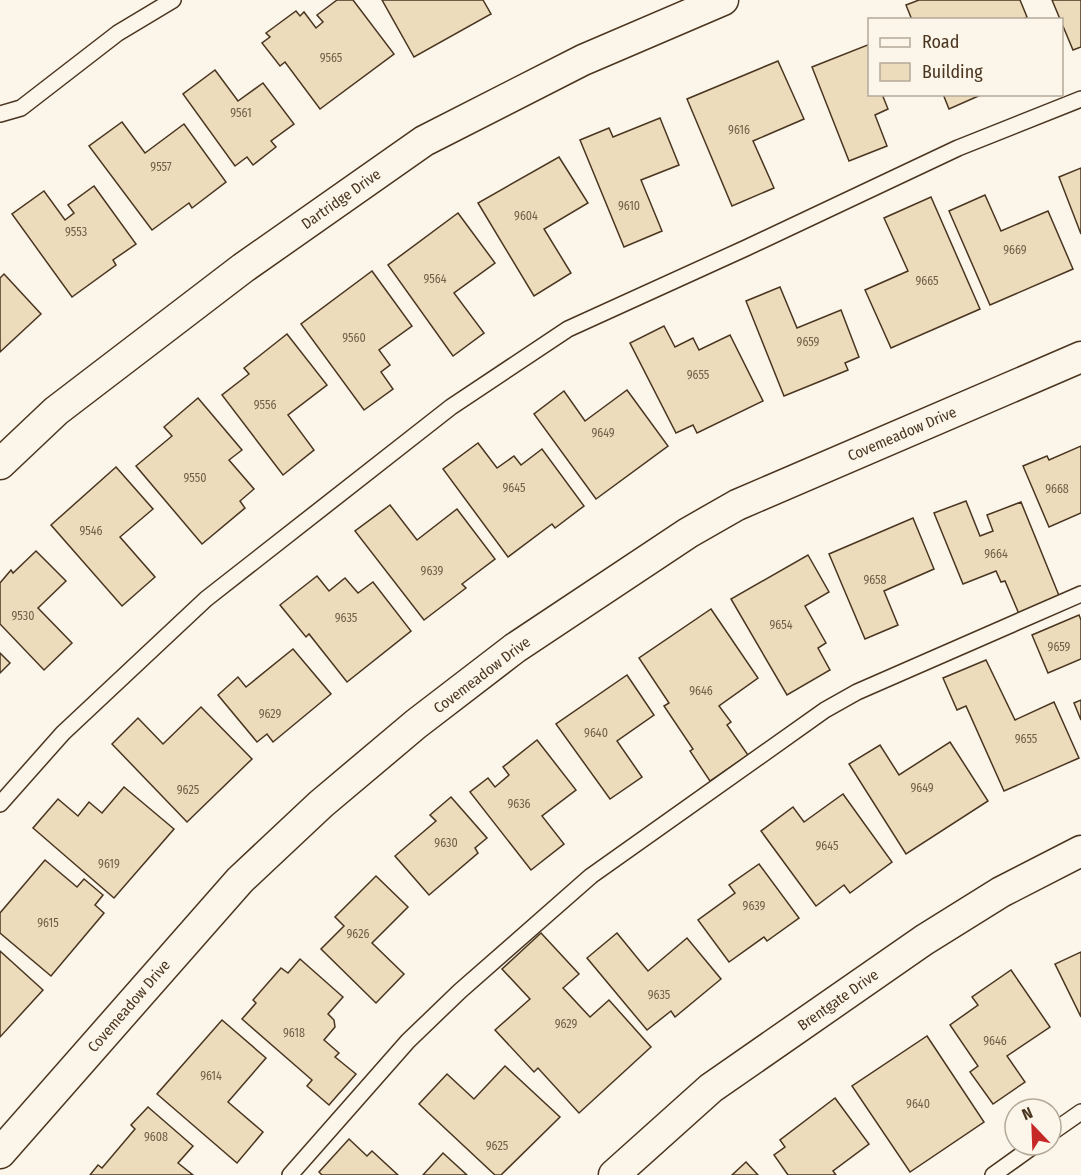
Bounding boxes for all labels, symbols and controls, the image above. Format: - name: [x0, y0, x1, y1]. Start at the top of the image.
- legend: [868, 18, 1063, 96]
- text: Road: [922, 31, 959, 53]
- house number: 9565: [320, 51, 343, 65]
- text: Building: [922, 61, 983, 83]
- house number: 9561: [230, 106, 252, 120]
- house number: 9616: [728, 123, 750, 137]
- house number: 9557: [150, 160, 172, 174]
- street label: Dartridge Drive: [298, 165, 384, 233]
- house number: 9610: [618, 199, 640, 213]
- house number: 9604: [514, 209, 538, 223]
- house number: 9553: [65, 225, 87, 239]
- house number: 9669: [1003, 243, 1027, 257]
- house number: 9564: [423, 272, 447, 286]
- house number: 9665: [915, 274, 939, 288]
- house number: 9560: [342, 331, 366, 345]
- house number: 9659: [797, 335, 820, 349]
- house number: 9655: [687, 368, 710, 382]
- house number: 9556: [254, 398, 276, 412]
- street label: Covemeadow Drive: [845, 403, 959, 465]
- house number: 9649: [591, 426, 615, 440]
- house number: 9550: [183, 471, 207, 485]
- house number: 9645: [503, 481, 526, 495]
- house number: 9668: [1045, 482, 1069, 496]
- house number: 9546: [79, 524, 103, 538]
- house number: 9664: [984, 547, 1008, 561]
- house number: 9639: [421, 564, 444, 578]
- house number: 9658: [863, 573, 887, 587]
- house number: 9530: [12, 609, 34, 623]
- house number: 9635: [335, 611, 358, 625]
- house number: 9654: [769, 618, 793, 632]
- street label: Covemeadow Drive: [430, 633, 534, 717]
- house number: 9659: [1048, 640, 1071, 654]
- house number: 9646: [689, 684, 713, 698]
- house number: 9629: [259, 707, 282, 721]
- house number: 9640: [584, 726, 608, 740]
- house number: 9655: [1015, 732, 1038, 746]
- house number: 9649: [910, 781, 934, 795]
- house number: 9625: [177, 783, 200, 797]
- house number: 9636: [507, 797, 531, 811]
- house number: 9630: [434, 836, 458, 850]
- house number: 9645: [816, 839, 839, 853]
- house number: 9619: [98, 857, 120, 871]
- house number: 9639: [743, 899, 766, 913]
- house number: 9615: [37, 916, 59, 930]
- house number: 9626: [347, 927, 370, 941]
- street label: Covemeadow Drive: [84, 956, 174, 1056]
- street label: Brentgate Drive: [794, 966, 882, 1034]
- house number: 9635: [648, 988, 671, 1002]
- house number: 9629: [555, 1017, 578, 1031]
- house number: 9618: [283, 1026, 305, 1040]
- house number: 9646: [983, 1034, 1007, 1048]
- house number: 9614: [200, 1069, 222, 1083]
- house number: 9640: [906, 1097, 930, 1111]
- north arrow: [1003, 1097, 1063, 1157]
- text: N: [1019, 1103, 1035, 1124]
- house number: 9608: [144, 1130, 168, 1144]
- house number: 9625: [486, 1139, 509, 1153]

